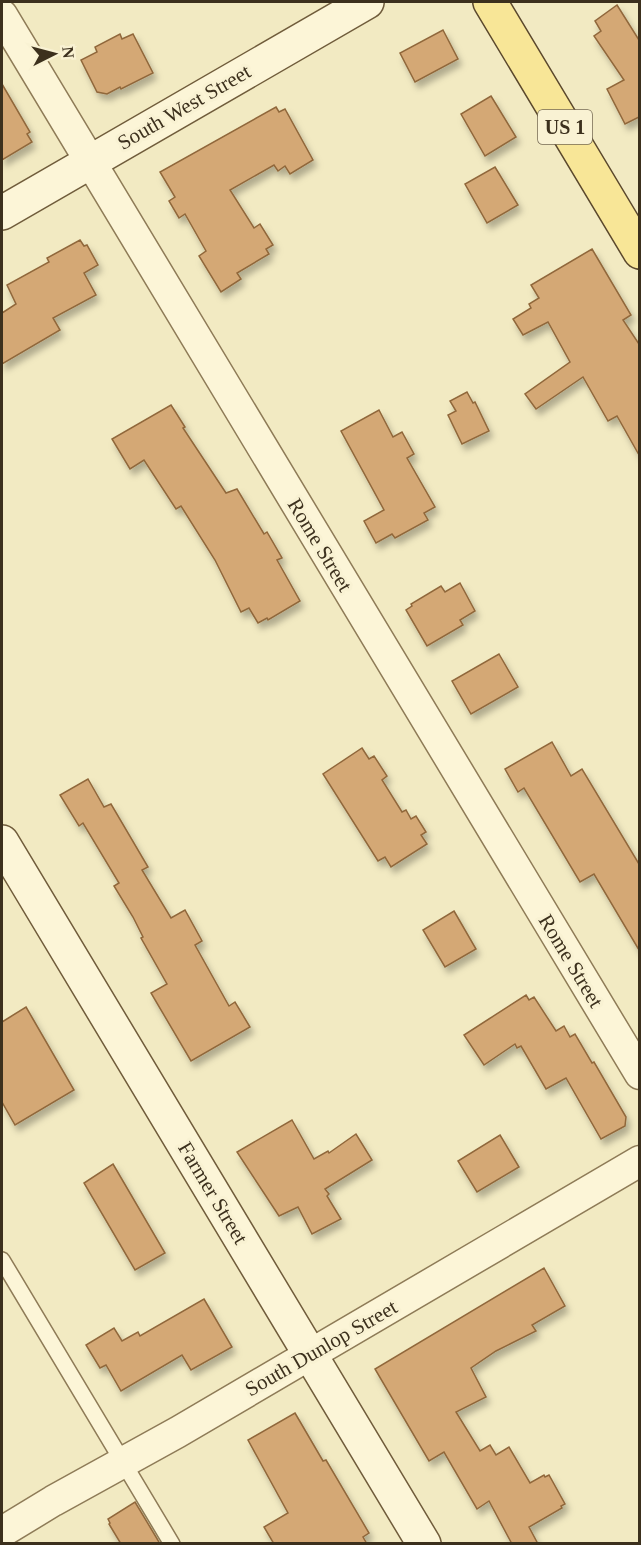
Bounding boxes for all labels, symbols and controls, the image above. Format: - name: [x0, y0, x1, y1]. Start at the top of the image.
- north arrow: [24, 24, 84, 84]
- text: N: [59, 46, 78, 60]
- street label: South West Street: [113, 59, 255, 155]
- road number: US 1: [538, 110, 592, 144]
- street label: Rome Street: [283, 494, 357, 596]
- street label: Rome Street: [534, 910, 608, 1012]
- street label: Farmer Street: [173, 1138, 253, 1249]
- street label: South Dunlop Street: [241, 1295, 401, 1401]

